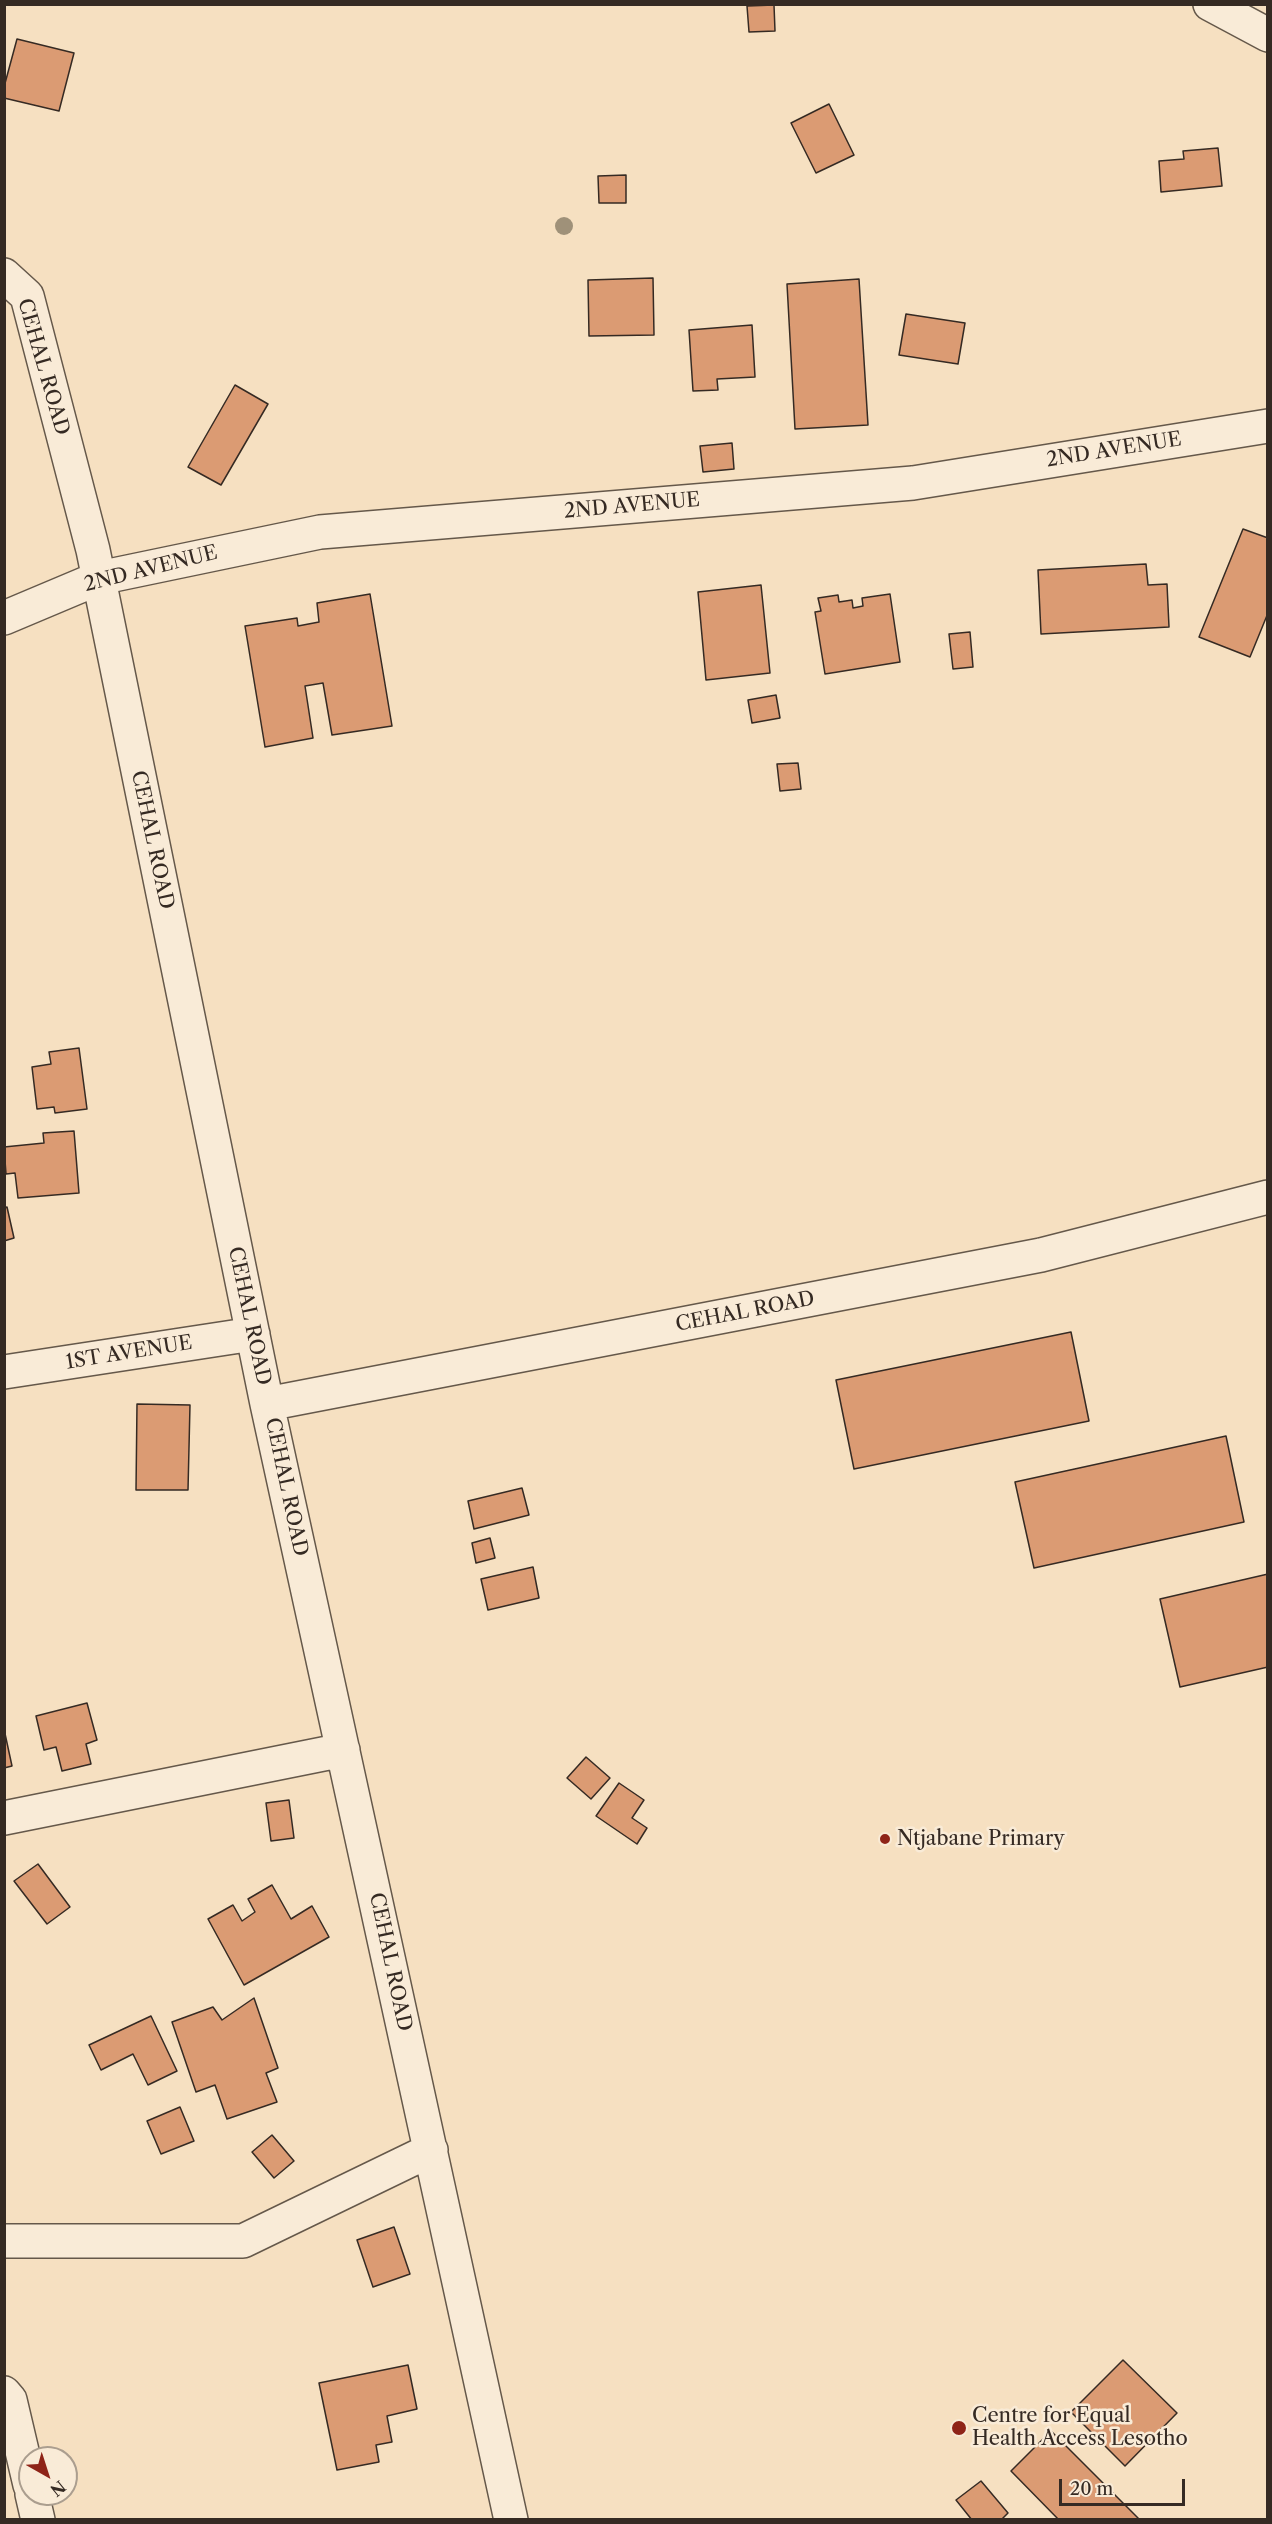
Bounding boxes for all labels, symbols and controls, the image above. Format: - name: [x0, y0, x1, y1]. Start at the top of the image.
- street label: CEHAL ROAD: [12, 296, 74, 438]
- street label: 2ND AVENUE: [1045, 427, 1183, 473]
- street label: 2ND AVENUE: [563, 488, 701, 524]
- street label: 2ND AVENUE: [82, 541, 220, 597]
- street label: CEHAL ROAD: [126, 769, 178, 911]
- street label: CEHAL ROAD: [223, 1245, 275, 1387]
- street label: CEHAL ROAD: [673, 1287, 817, 1337]
- street label: 1ST AVENUE: [64, 1331, 194, 1375]
- street label: CEHAL ROAD: [260, 1416, 312, 1558]
- place label: Ntjabane Primary: [897, 1827, 1065, 1851]
- marker: Ntjabane Primary: [878, 1832, 892, 1846]
- street label: CEHAL ROAD: [364, 1891, 416, 2033]
- place label: Centre for Equal Health Access Lesotho: [972, 2404, 1188, 2451]
- marker: Centre for Equal Health Access Lesotho: [950, 2419, 968, 2437]
- north arrow: [18, 2446, 78, 2506]
- scale bar: [1062, 2467, 1188, 2505]
- text: N: [46, 2476, 70, 2501]
- text: 20 m: [1070, 2478, 1113, 2500]

